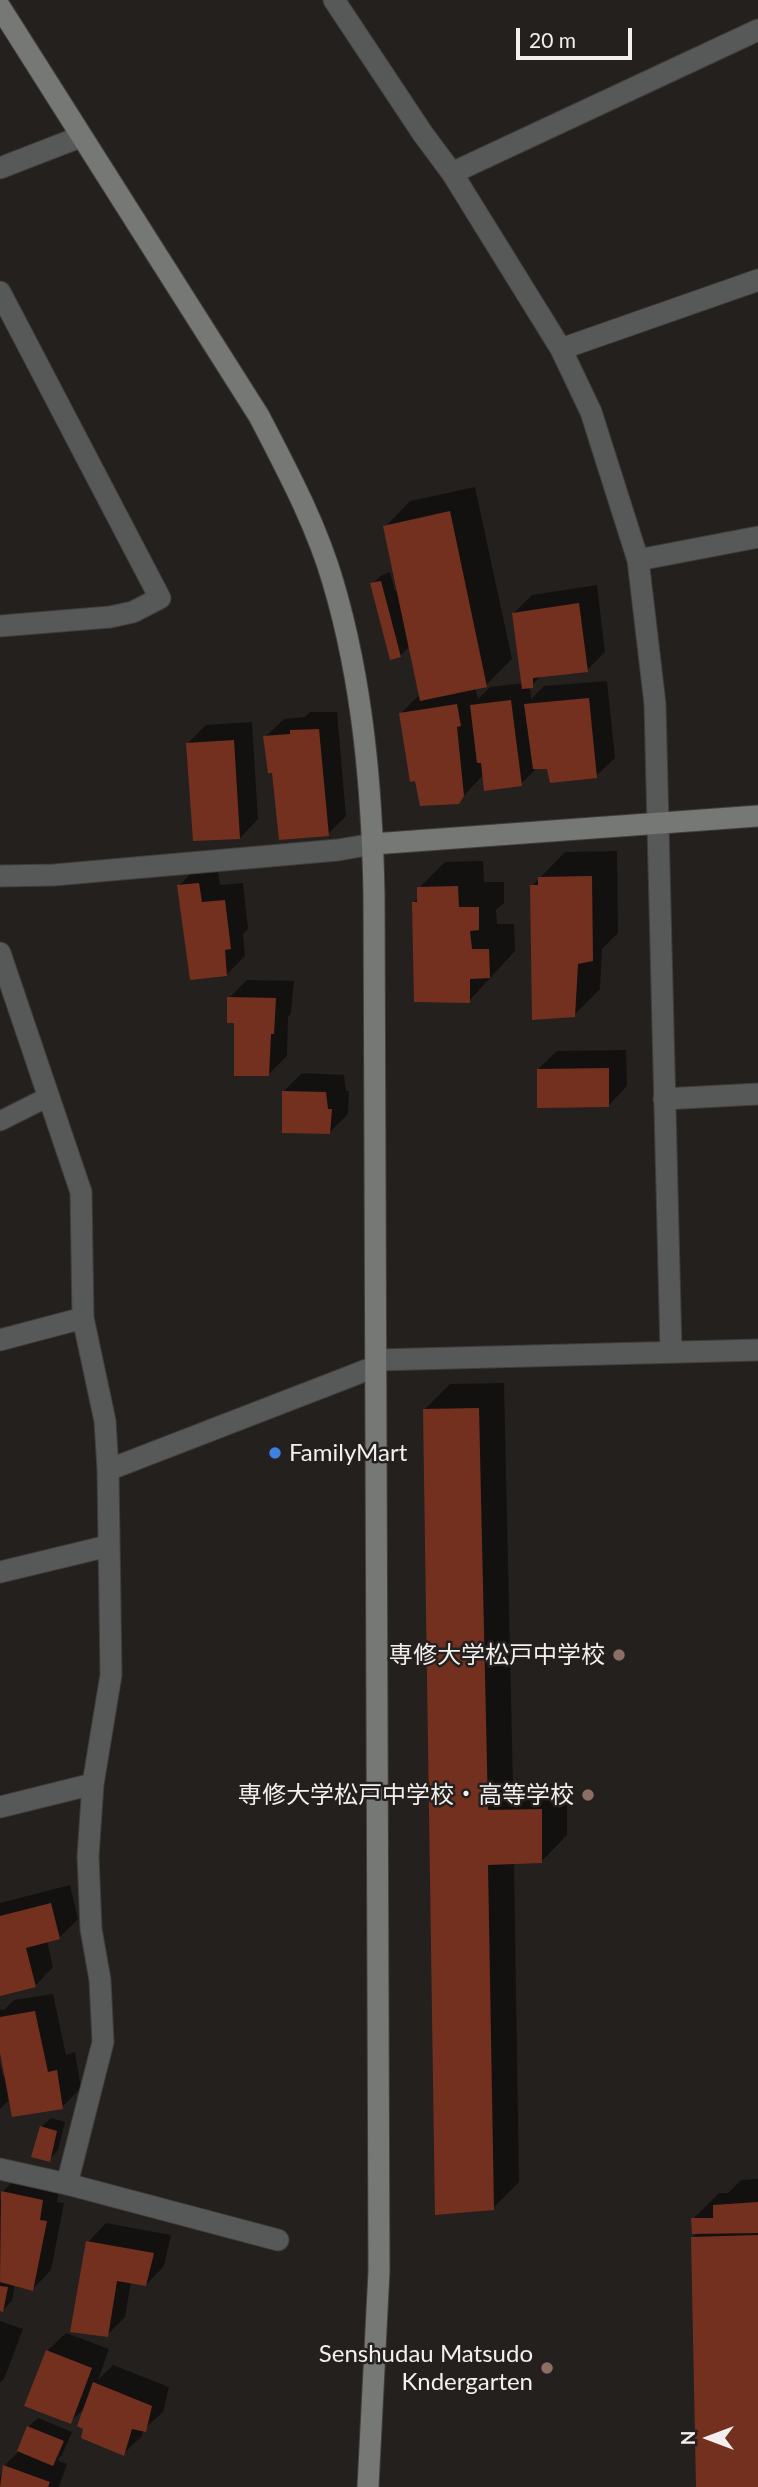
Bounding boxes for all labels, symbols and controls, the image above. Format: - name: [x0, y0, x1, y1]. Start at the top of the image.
- scale bar: [520, 14, 636, 58]
- text: 20 m: [529, 27, 576, 52]
- place label: FamilyMart: [289, 1439, 407, 1467]
- marker: FamilyMart: [267, 1445, 283, 1461]
- place label: 専修大学松戸中学校: [389, 1641, 605, 1669]
- marker: 専修大学松戸中学校: [611, 1647, 627, 1663]
- place label: 専修大学松戸中学校・高等学校: [238, 1781, 574, 1809]
- marker: 専修大学松戸中学校・高等学校: [580, 1787, 596, 1803]
- place label: Senshudau Matsudo Kndergarten: [319, 2340, 533, 2396]
- marker: Senshudau Matsudo Kndergarten: [539, 2360, 555, 2376]
- north arrow: [674, 2403, 744, 2473]
- text: N: [676, 2431, 699, 2445]

